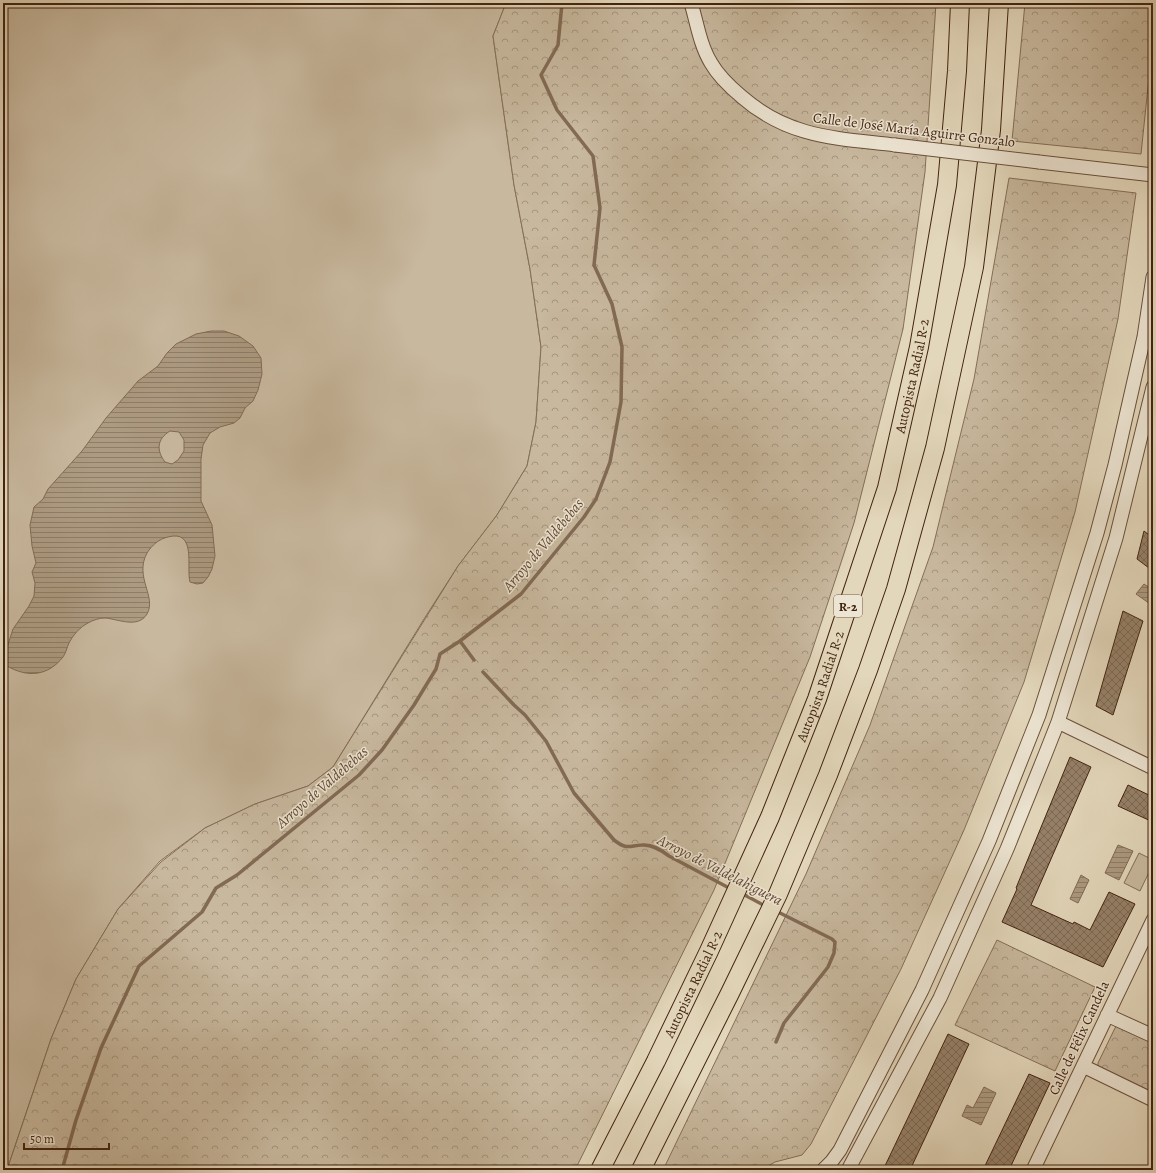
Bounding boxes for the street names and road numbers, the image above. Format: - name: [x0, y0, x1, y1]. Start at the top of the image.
- street label: Calle de José María Aguirre Gonzalo: [812, 108, 1016, 152]
- street label: Autopista Radial R-2: [890, 317, 933, 436]
- road number: R-2: [834, 595, 862, 617]
- street label: Autopista Radial R-2: [791, 628, 849, 745]
- street label: Autopista Radial R-2: [659, 927, 727, 1042]
- street label: Calle de Félix Candela: [1044, 977, 1114, 1098]

